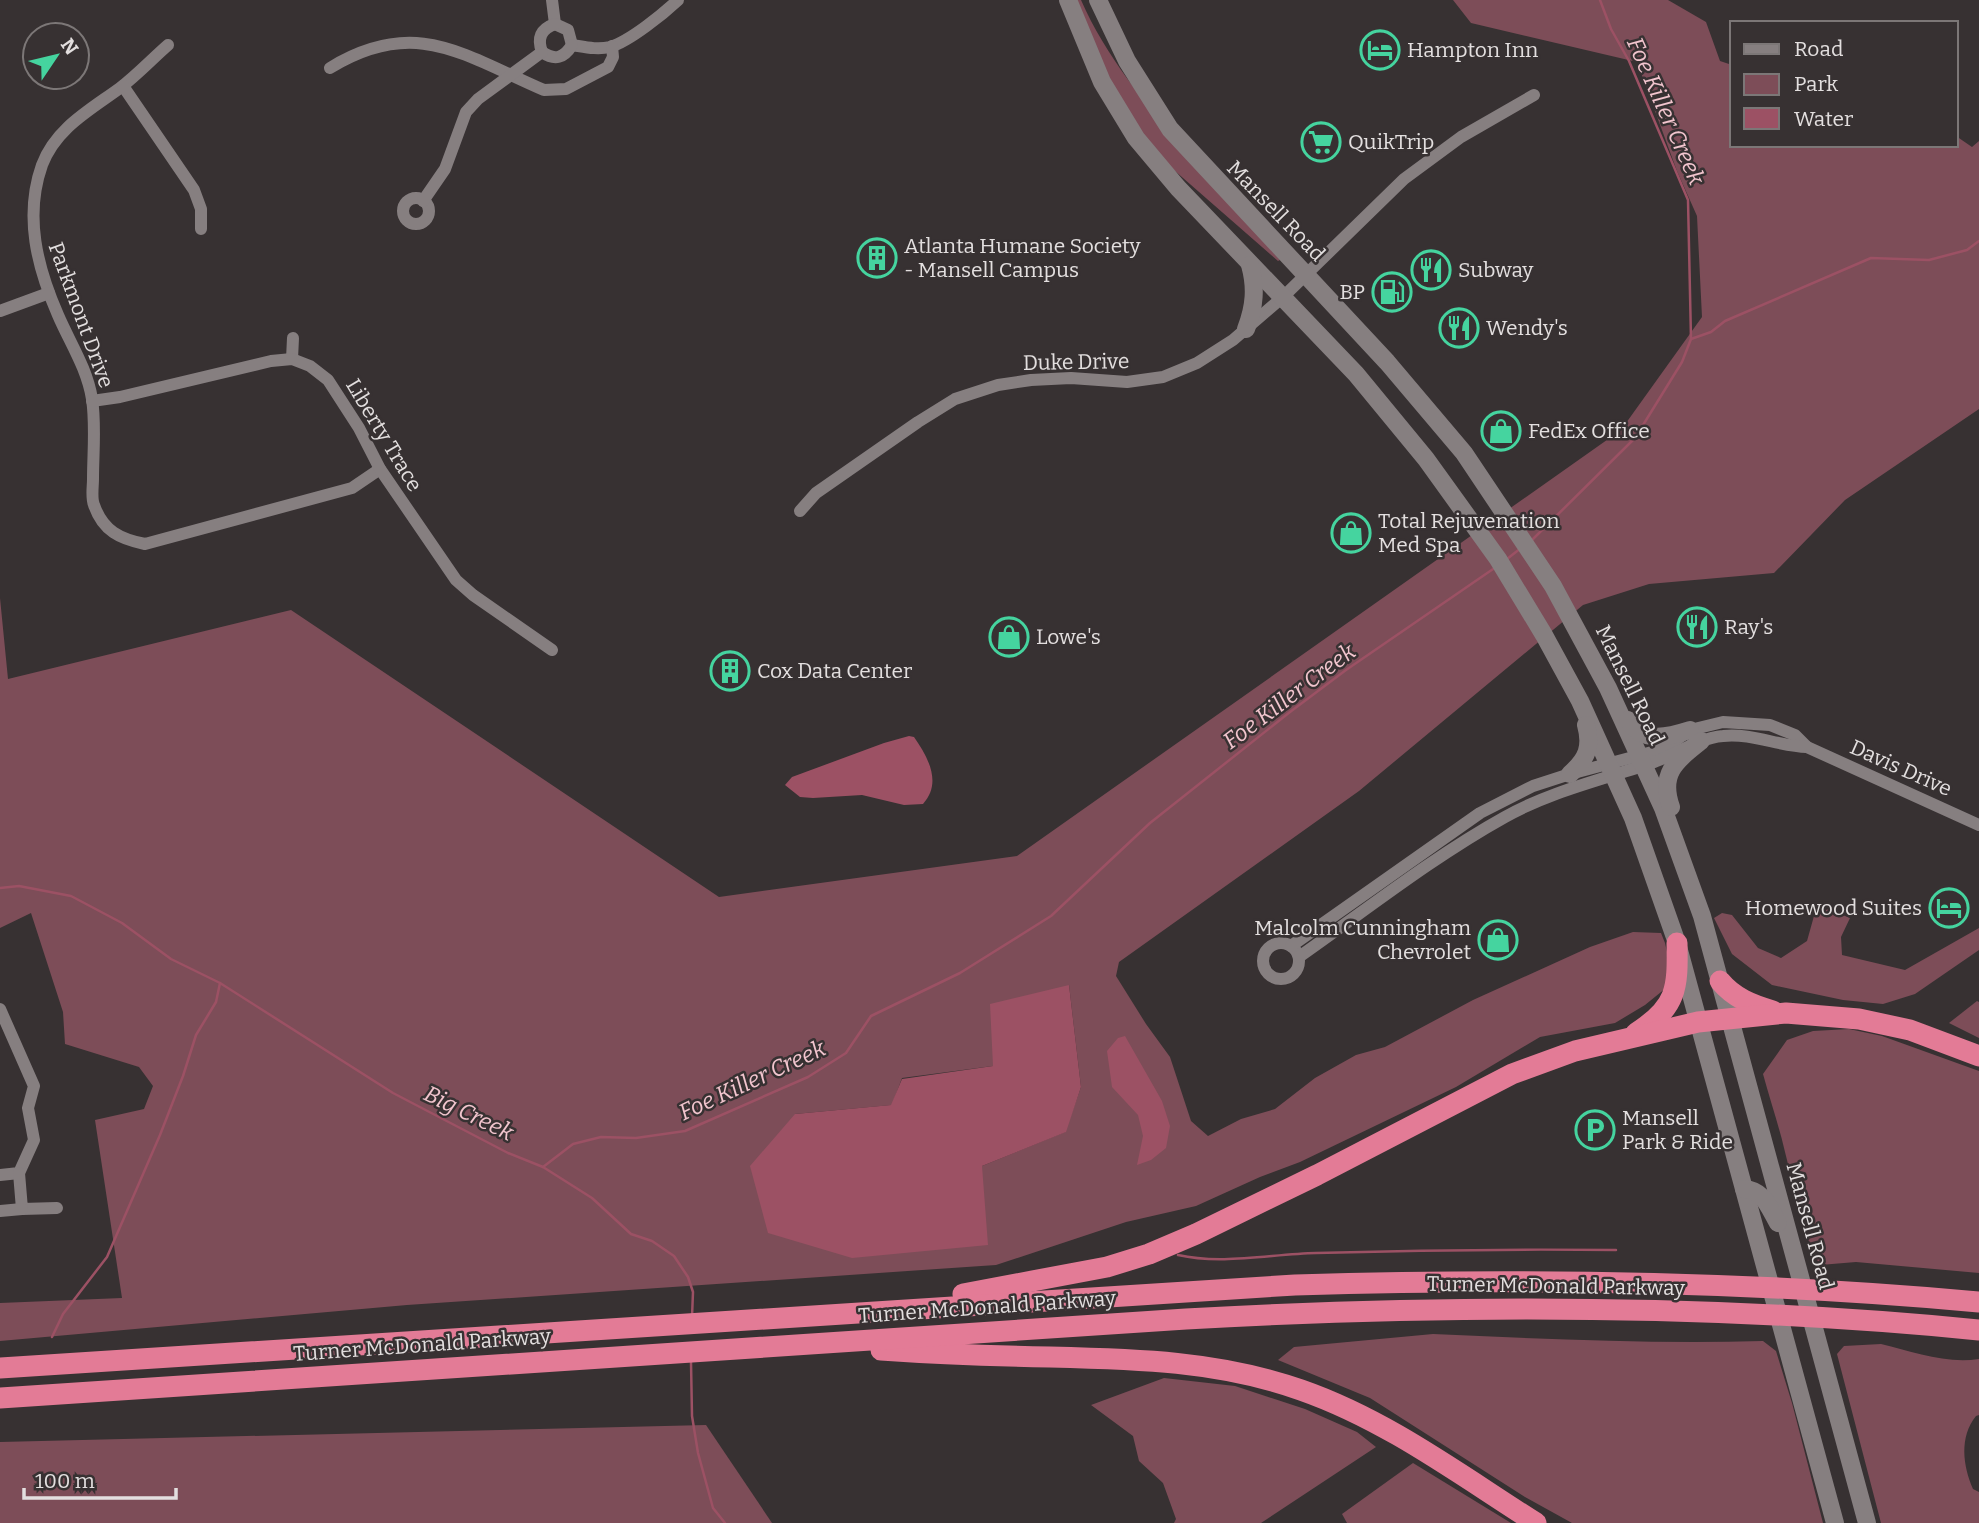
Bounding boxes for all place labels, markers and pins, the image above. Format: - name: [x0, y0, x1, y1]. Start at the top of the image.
- hotel icon: Hampton Inn: [1359, 29, 1401, 71]
- place label: Hampton Inn: [1407, 37, 1538, 63]
- supermarket icon: QuikTrip: [1300, 121, 1342, 163]
- place label: QuikTrip: [1348, 129, 1434, 155]
- place label: Atlanta Humane Society - Mansell Campus: [904, 233, 1142, 283]
- building icon: Atlanta Humane Society - Mansell Campus: [856, 237, 898, 279]
- restaurant icon: Subway: [1410, 249, 1452, 291]
- place label: Subway: [1458, 257, 1534, 283]
- fuel station icon: BP: [1371, 271, 1413, 313]
- place label: BP: [1340, 279, 1365, 305]
- restaurant icon: Wendy's: [1438, 307, 1480, 349]
- place label: Wendy's: [1486, 315, 1568, 341]
- shop icon: FedEx Office: [1480, 410, 1522, 452]
- place label: FedEx Office: [1528, 418, 1650, 444]
- place label: Total Rejuvenation Med Spa: [1378, 508, 1560, 558]
- shop icon: Total Rejuvenation Med Spa: [1330, 512, 1372, 554]
- restaurant icon: Ray's: [1676, 606, 1718, 648]
- place label: Ray's: [1724, 614, 1773, 640]
- shop icon: Lowe's: [988, 616, 1030, 658]
- place label: Lowe's: [1036, 624, 1101, 650]
- building icon: Cox Data Center: [709, 650, 751, 692]
- place label: Cox Data Center: [757, 658, 912, 684]
- hotel icon: Homewood Suites: [1928, 887, 1970, 929]
- place label: Homewood Suites: [1745, 895, 1922, 921]
- place label: Malcolm Cunningham Chevrolet: [1254, 915, 1471, 965]
- shop icon: Malcolm Cunningham Chevrolet: [1477, 919, 1519, 961]
- place label: Mansell Park & Ride: [1622, 1105, 1733, 1155]
- parking icon: Mansell Park & Ride: [1574, 1109, 1616, 1151]

